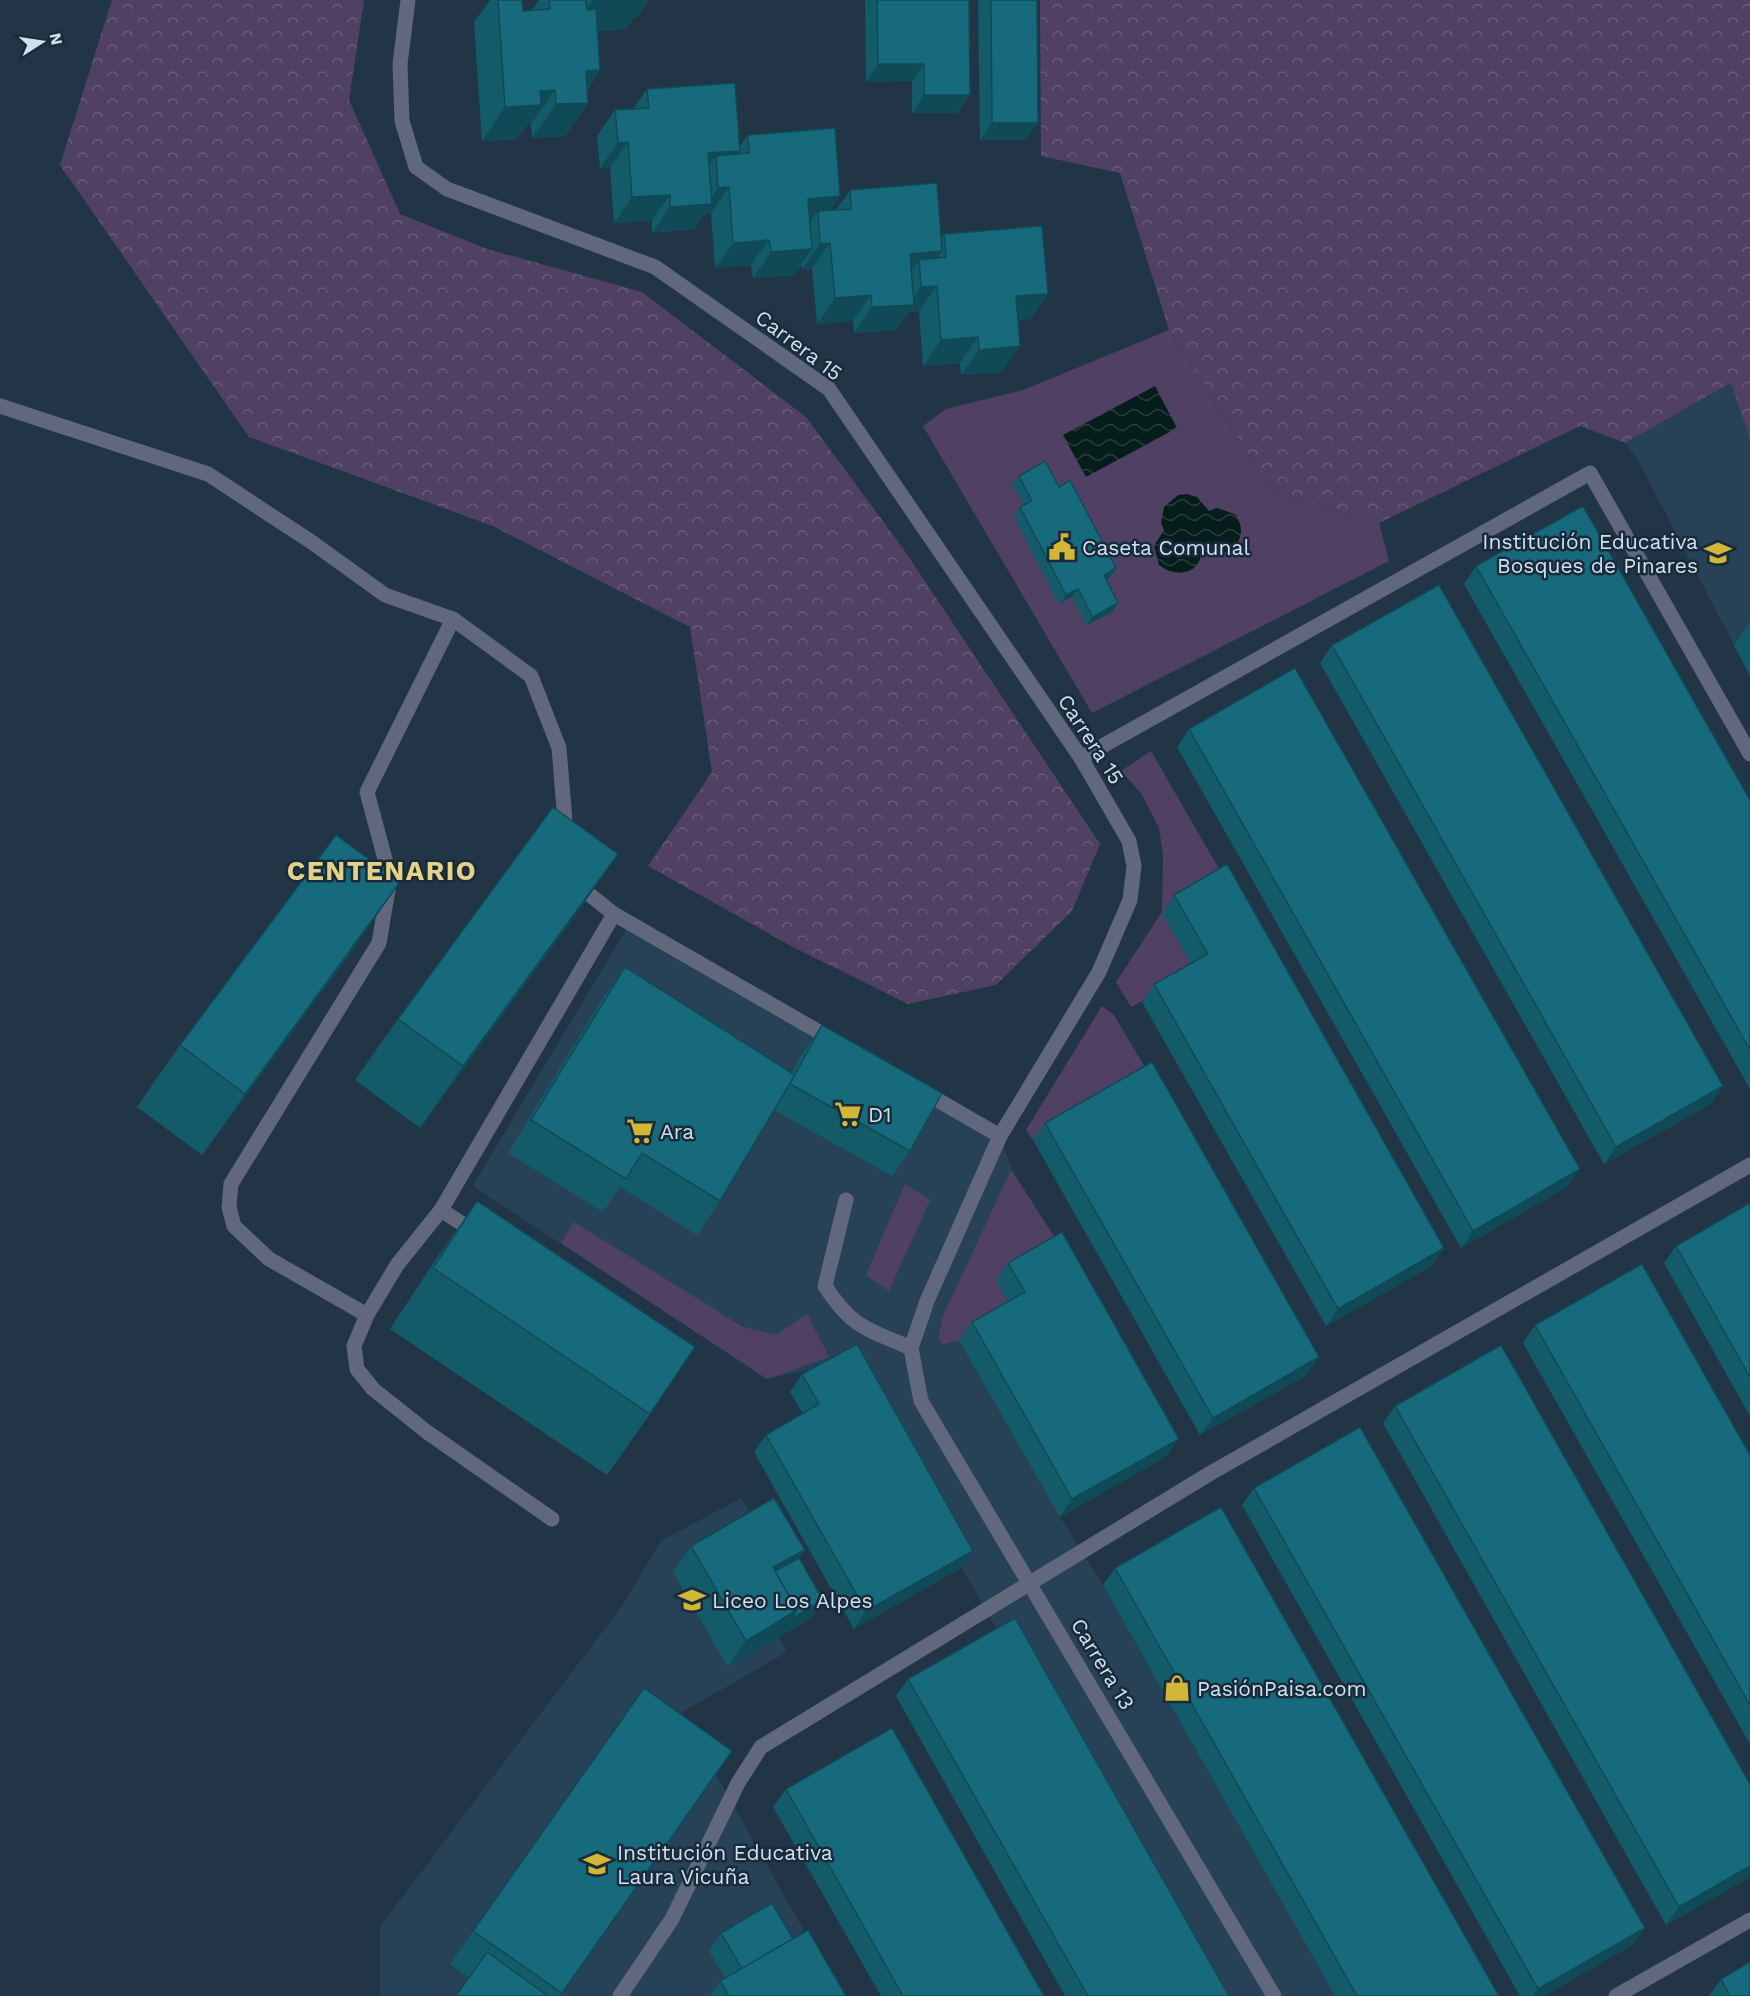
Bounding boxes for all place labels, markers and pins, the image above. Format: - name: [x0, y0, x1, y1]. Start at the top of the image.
- place label: Institución Educativa Bosques de Pinares: [1482, 529, 1698, 578]
- public building icon: Caseta Comunal: [1047, 532, 1077, 562]
- place label: Caseta Comunal: [1082, 535, 1250, 560]
- school or university icon: Institución Educativa Bosques de Pinares: [1703, 538, 1733, 568]
- supermarket icon: D1: [833, 1099, 863, 1129]
- place label: D1: [868, 1102, 891, 1127]
- supermarket icon: Ara: [625, 1116, 655, 1146]
- place label: Ara: [660, 1119, 694, 1144]
- school or university icon: Liceo Los Alpes: [677, 1585, 707, 1615]
- place label: Liceo Los Alpes: [712, 1588, 873, 1613]
- shop icon: PasiónPaisa.com: [1162, 1673, 1192, 1703]
- place label: PasiónPaisa.com: [1197, 1676, 1367, 1701]
- place label: Institución Educativa Laura Vicuña: [617, 1840, 833, 1889]
- school or university icon: Institución Educativa Laura Vicuña: [582, 1849, 612, 1879]

